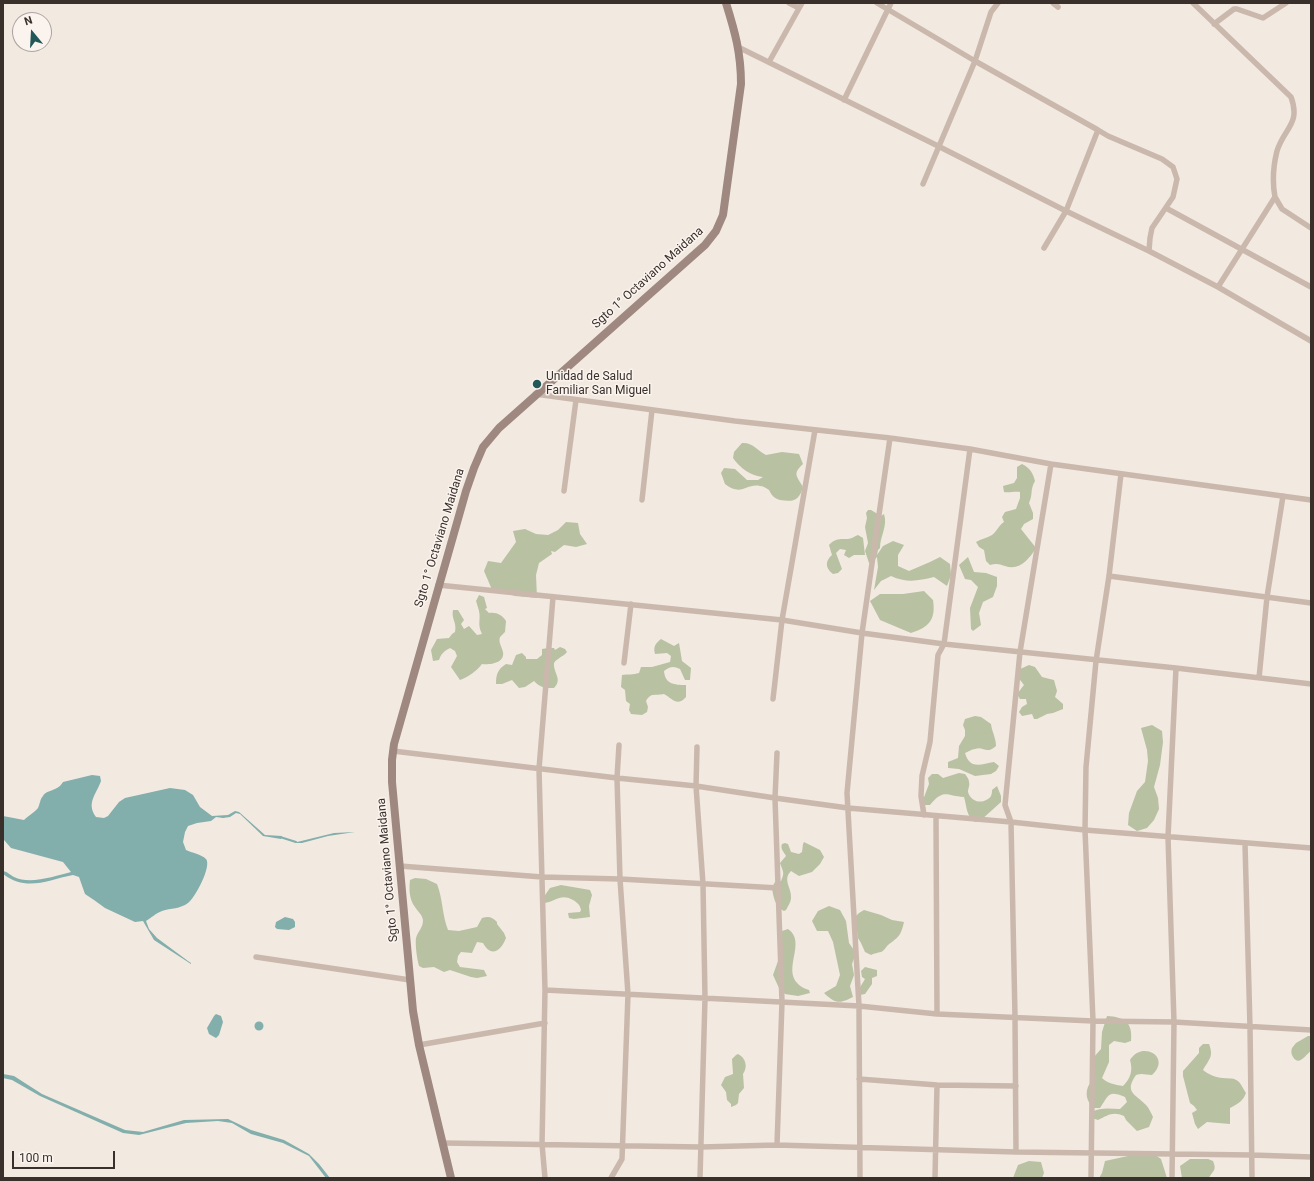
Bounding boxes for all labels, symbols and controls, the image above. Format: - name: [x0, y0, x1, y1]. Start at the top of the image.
- north arrow: [12, 12, 52, 52]
- text: N: [23, 14, 34, 28]
- street label: Sgto 1° Octaviano Maidana: [589, 224, 707, 332]
- place label: Unidad de Salud Familiar San Miguel: [546, 370, 651, 398]
- marker: Unidad de Salud Familiar San Miguel: [531, 378, 543, 390]
- street label: Sgto 1° Octaviano Maidana: [412, 467, 468, 609]
- street label: Sgto 1° Octaviano Maidana: [375, 797, 401, 943]
- scale bar: [14, 1143, 117, 1169]
- text: 100 m: [19, 1151, 53, 1165]

